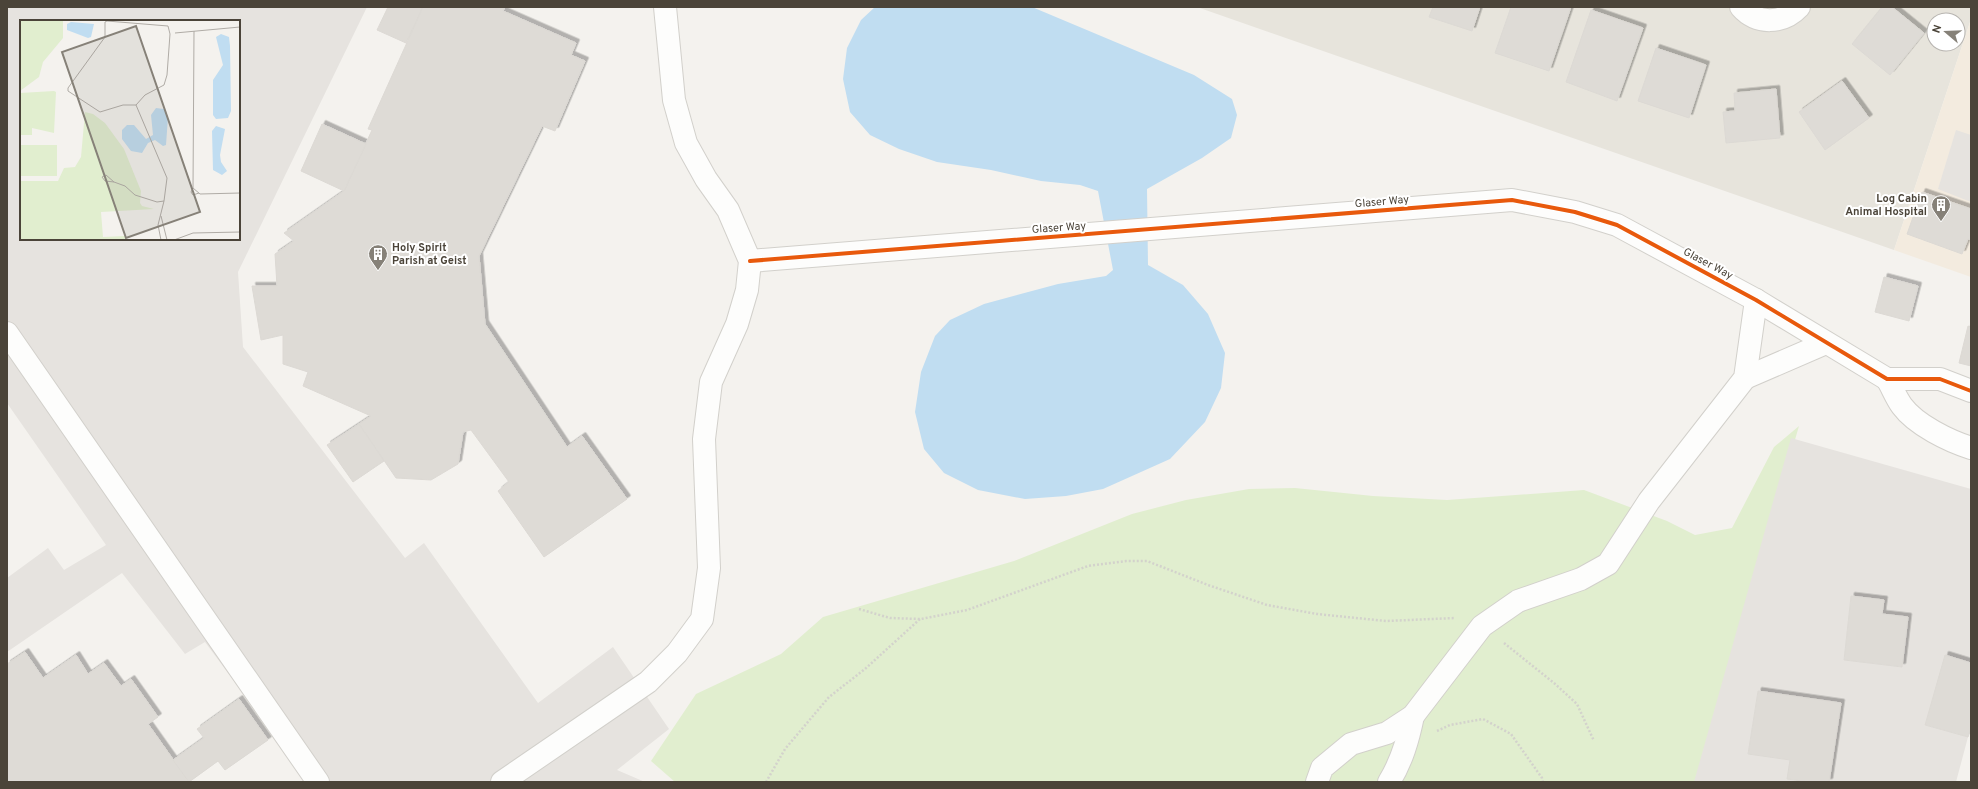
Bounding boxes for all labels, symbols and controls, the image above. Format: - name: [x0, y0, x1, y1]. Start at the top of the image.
- north arrow: [1926, 12, 1966, 52]
- inset map: [20, 20, 240, 240]
- text: N: [1930, 23, 1945, 35]
- place label: Log Cabin Animal Hospital: [1845, 192, 1927, 219]
- street label: Glaser Way: [1354, 193, 1410, 211]
- building icon: Log Cabin Animal Hospital: [1930, 194, 1952, 222]
- street label: Glaser Way: [1031, 219, 1087, 237]
- place label: Holy Spirit Parish at Geist: [392, 241, 467, 268]
- building icon: Holy Spirit Parish at Geist: [367, 243, 389, 271]
- street label: Glaser Way: [1681, 245, 1736, 283]

